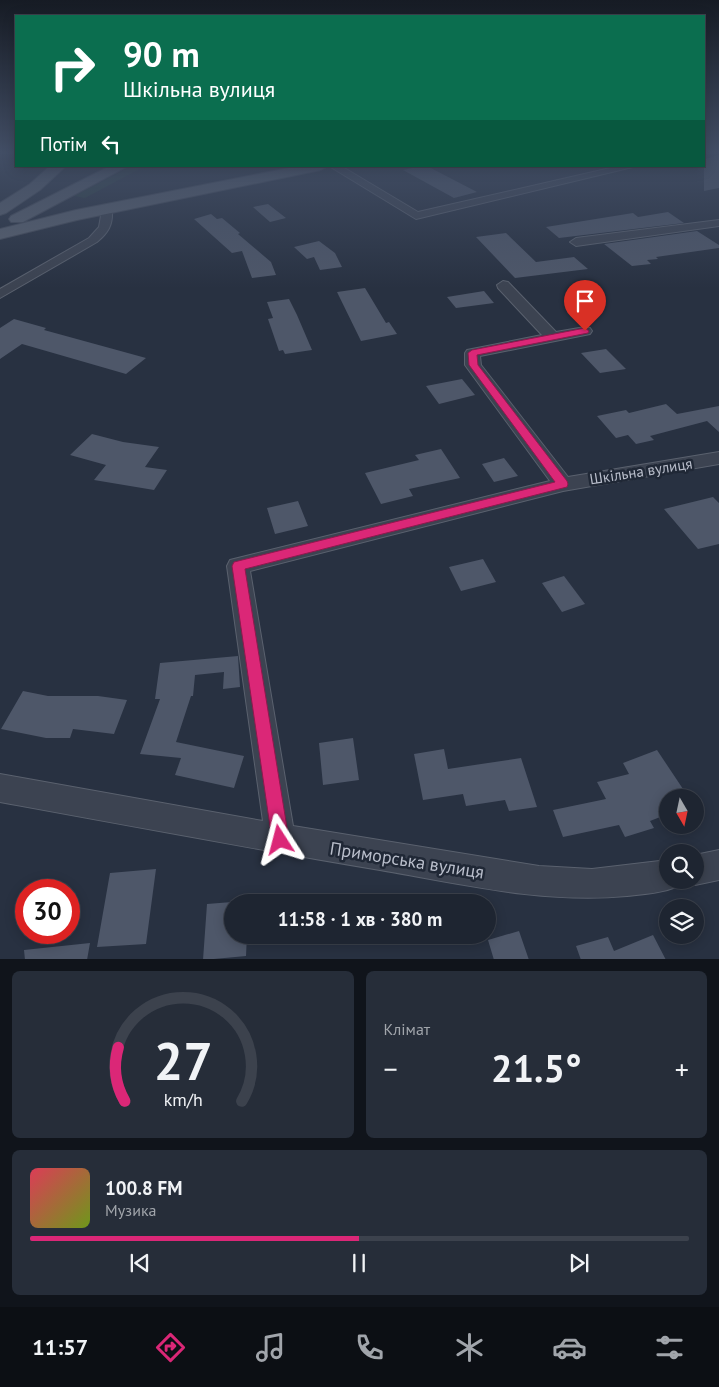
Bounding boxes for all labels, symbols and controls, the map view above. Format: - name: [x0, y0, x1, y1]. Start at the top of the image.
- text: 90 m: [123, 31, 200, 77]
- icon: right: [40, 35, 105, 100]
- text: Шкільна вулиця: [123, 75, 275, 103]
- icon: left: [97, 130, 125, 158]
- text: Потім: [40, 132, 87, 156]
- pin: [564, 280, 606, 331]
- icon: arrive: [571, 287, 599, 315]
- street label: Шкільна вулиця: [588, 454, 694, 488]
- north arrow: [659, 789, 704, 834]
- map controls: [659, 789, 704, 944]
- position arrow: [253, 813, 305, 865]
- street label: Приморська вулиця: [328, 836, 486, 884]
- button: search: [659, 844, 704, 889]
- speed limit sign: 30: [15, 879, 80, 944]
- button: layers: [659, 899, 704, 944]
- text: 11:58 · 1 хв · 380 m: [278, 907, 442, 931]
- text: Клімат: [384, 1019, 430, 1039]
- text: 27: [153, 1027, 212, 1094]
- text: 21.5°: [491, 1043, 582, 1092]
- text: −: [384, 1050, 398, 1087]
- text: +: [675, 1050, 689, 1087]
- text: km/h: [163, 1088, 202, 1111]
- text: 100.8 FM: [105, 1176, 182, 1200]
- text: Музика: [105, 1200, 157, 1220]
- icon: previous: [126, 1249, 154, 1277]
- icon: pause: [345, 1249, 373, 1277]
- icon: next: [565, 1249, 593, 1277]
- icon: directions: [153, 1330, 188, 1365]
- icon: music: [253, 1330, 288, 1365]
- icon: phone: [352, 1330, 387, 1365]
- icon: climate: [452, 1330, 487, 1365]
- icon: car: [552, 1330, 587, 1365]
- icon: filters: [652, 1330, 687, 1365]
- text: 11:57: [32, 1333, 88, 1361]

